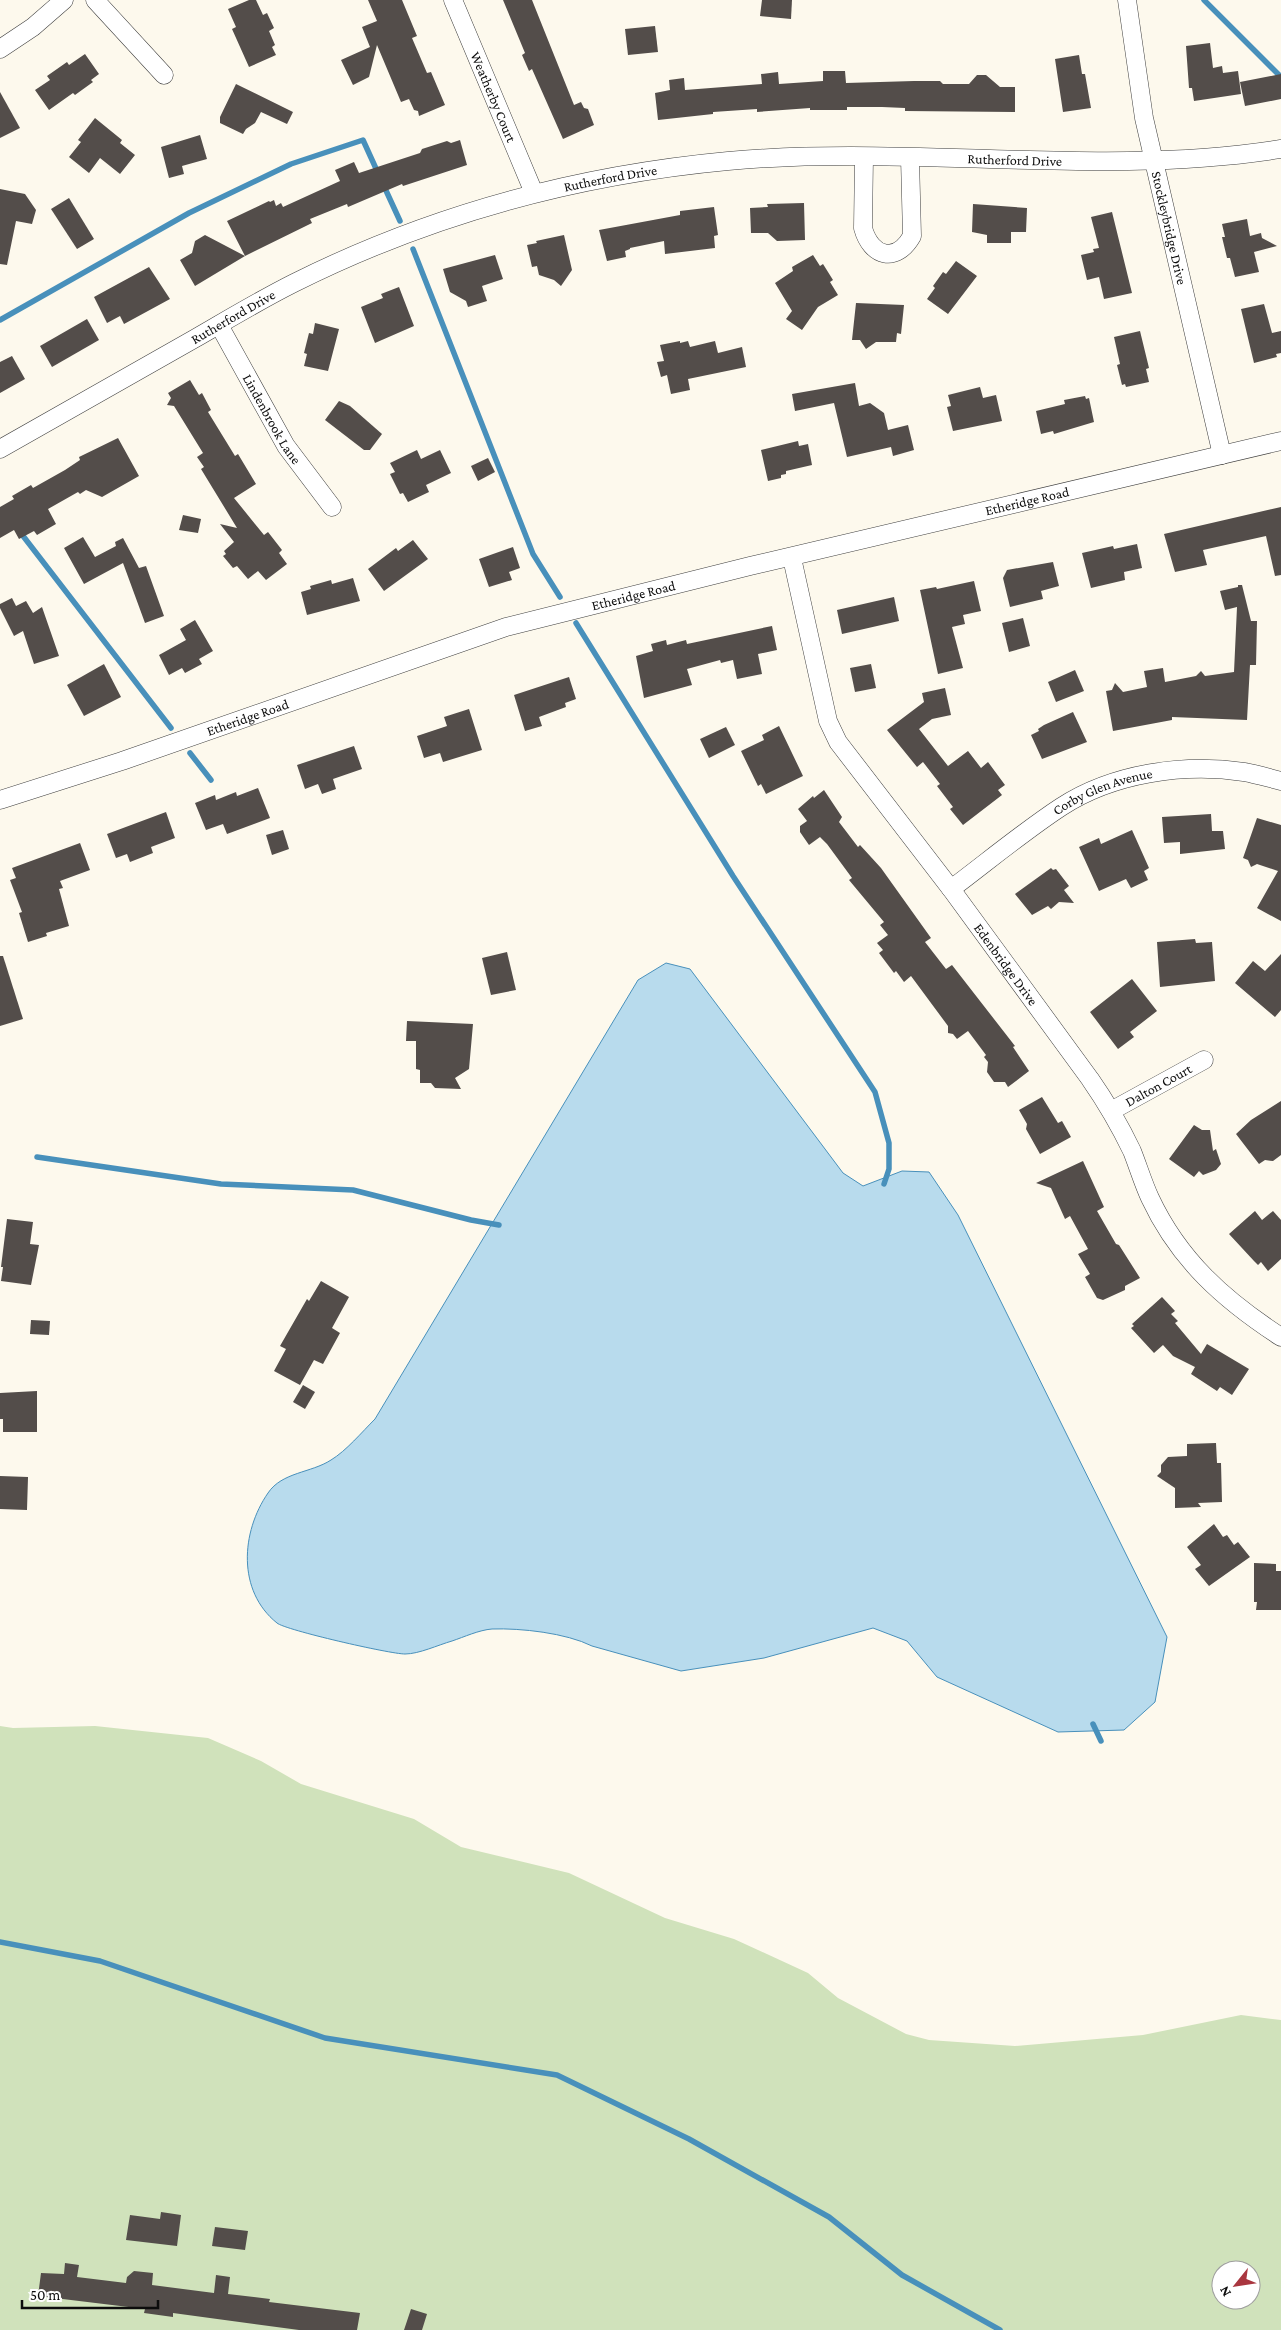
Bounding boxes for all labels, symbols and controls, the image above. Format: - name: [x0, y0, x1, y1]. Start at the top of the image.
- street label: Weatherby Court: [468, 49, 520, 145]
- street label: Rutherford Drive: [967, 150, 1062, 169]
- street label: Rutherford Drive: [562, 162, 658, 195]
- street label: Stockleybridge Drive: [1149, 170, 1190, 286]
- street label: Rutherford Drive: [188, 286, 278, 347]
- street label: Lindenbrook Lane: [240, 371, 305, 467]
- street label: Etheridge Road: [984, 483, 1071, 518]
- street label: Etheridge Road: [590, 577, 677, 613]
- street label: Etheridge Road: [204, 695, 291, 739]
- street label: Corby Glen Avenue: [1050, 765, 1154, 818]
- street label: Edenbridge Drive: [971, 920, 1041, 1009]
- street label: Dalton Court: [1122, 1060, 1195, 1110]
- north arrow: [1211, 2260, 1261, 2310]
- scale bar: [22, 2278, 159, 2310]
- text: N: [1215, 2283, 1234, 2300]
- text: 50 m: [30, 2287, 60, 2303]

